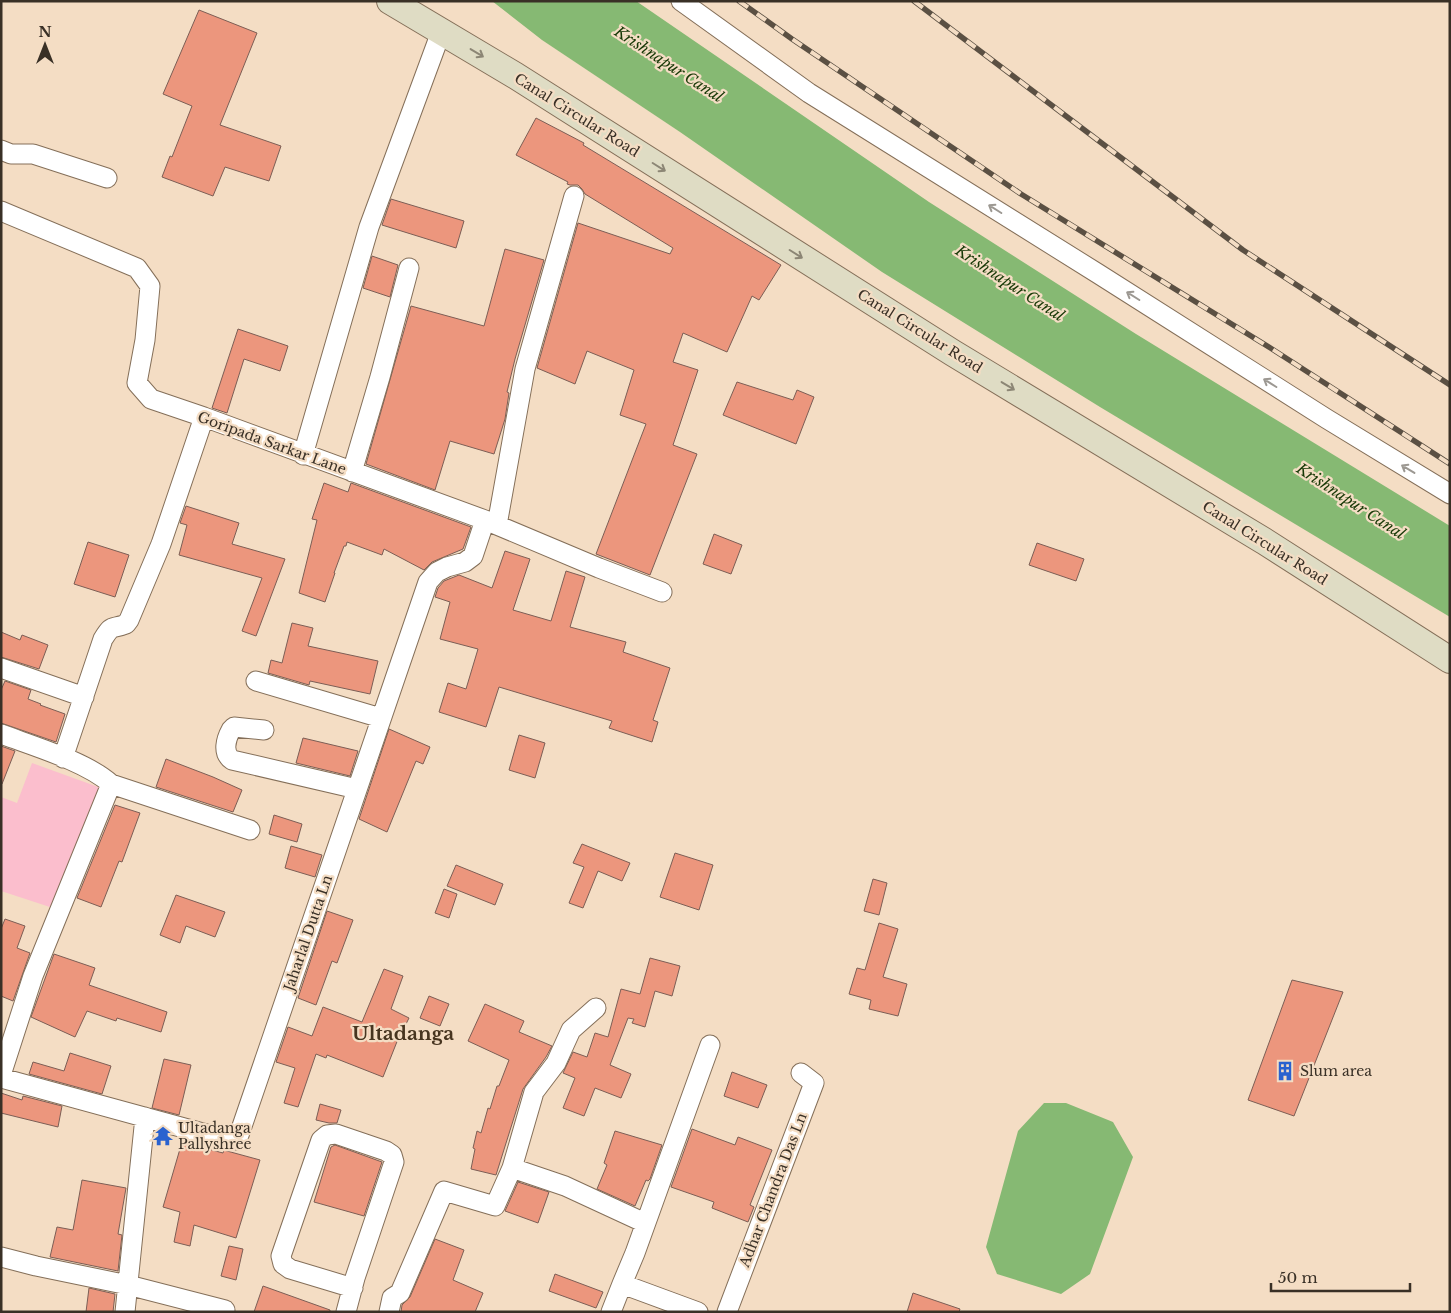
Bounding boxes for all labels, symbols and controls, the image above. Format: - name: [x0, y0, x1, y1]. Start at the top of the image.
- north arrow: [20, 20, 70, 70]
- water label: Krishnapur Canal: [610, 21, 727, 106]
- text: N: [38, 23, 52, 41]
- one-way arrow: [469, 48, 484, 58]
- street label: Canal Circular Road: [511, 69, 643, 161]
- one-way arrow: [652, 162, 666, 172]
- one-way arrow: [989, 204, 1003, 214]
- water label: Krishnapur Canal: [951, 240, 1068, 325]
- one-way arrow: [789, 249, 803, 259]
- street label: Canal Circular Road: [854, 285, 986, 377]
- one-way arrow: [1126, 290, 1140, 301]
- one-way arrow: [1264, 378, 1278, 388]
- one-way arrow: [1001, 382, 1015, 392]
- street label: Goripada Sarkar Lane: [195, 408, 349, 478]
- water label: Krishnapur Canal: [1292, 458, 1409, 543]
- one-way arrow: [1402, 463, 1416, 473]
- street label: Canal Circular Road: [1199, 497, 1331, 589]
- street label: Jaharlal Dutta Ln: [279, 872, 336, 995]
- district label: Ultadanga: [352, 1022, 454, 1045]
- building icon: Slum area: [1274, 1060, 1296, 1082]
- place label: Slum area: [1300, 1062, 1372, 1080]
- street label: Adhar Chandra Das Ln: [735, 1110, 811, 1271]
- place label: Ultadanga Pallyshree: [178, 1119, 252, 1153]
- temple icon: Ultadanga Pallyshree: [152, 1125, 174, 1147]
- scale bar: [1271, 1260, 1410, 1292]
- text: 50 m: [1278, 1268, 1318, 1287]

